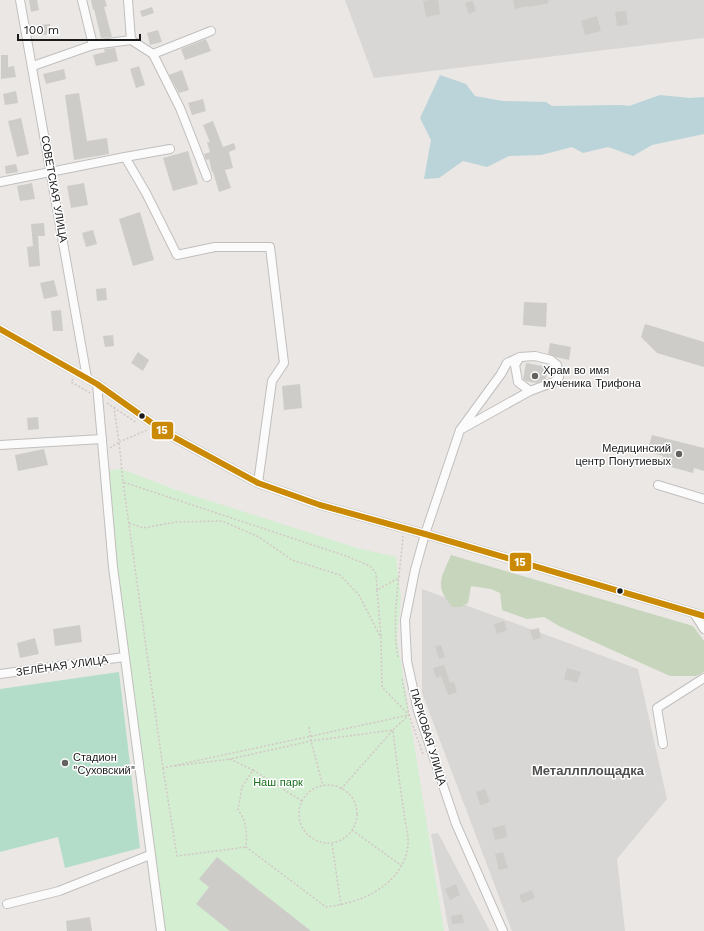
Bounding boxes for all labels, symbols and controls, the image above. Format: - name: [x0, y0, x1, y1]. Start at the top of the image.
- scale bar: [18, 16, 140, 42]
- text: 100 m: [24, 23, 59, 37]
- street label: СОВЕТСКАЯ УЛИЦА: [38, 135, 70, 244]
- place label: Храм во имя мученика Трифона: [543, 364, 642, 390]
- marker: Храм во имя мученика Трифона: [530, 371, 540, 381]
- unlabelled marker: [137, 411, 147, 421]
- line badge: 15: [151, 421, 174, 440]
- text: 15: [156, 424, 168, 437]
- place label: Медицинский центр Понутиевых: [576, 442, 671, 468]
- marker: Медицинский центр Понутиевых: [674, 449, 684, 459]
- line badge: 15: [509, 552, 532, 572]
- text: 15: [514, 556, 526, 569]
- unlabelled marker: [615, 586, 625, 596]
- street label: ЗЕЛЁНАЯ УЛИЦА: [15, 653, 109, 679]
- street label: ПАРКОВАЯ УЛИЦА: [407, 687, 449, 788]
- place label: Стадион "Суховский": [73, 751, 135, 777]
- marker: Стадион "Суховский": [60, 758, 70, 768]
- district label: Металлплощадка: [532, 763, 645, 778]
- park label: Наш парк: [253, 776, 303, 789]

